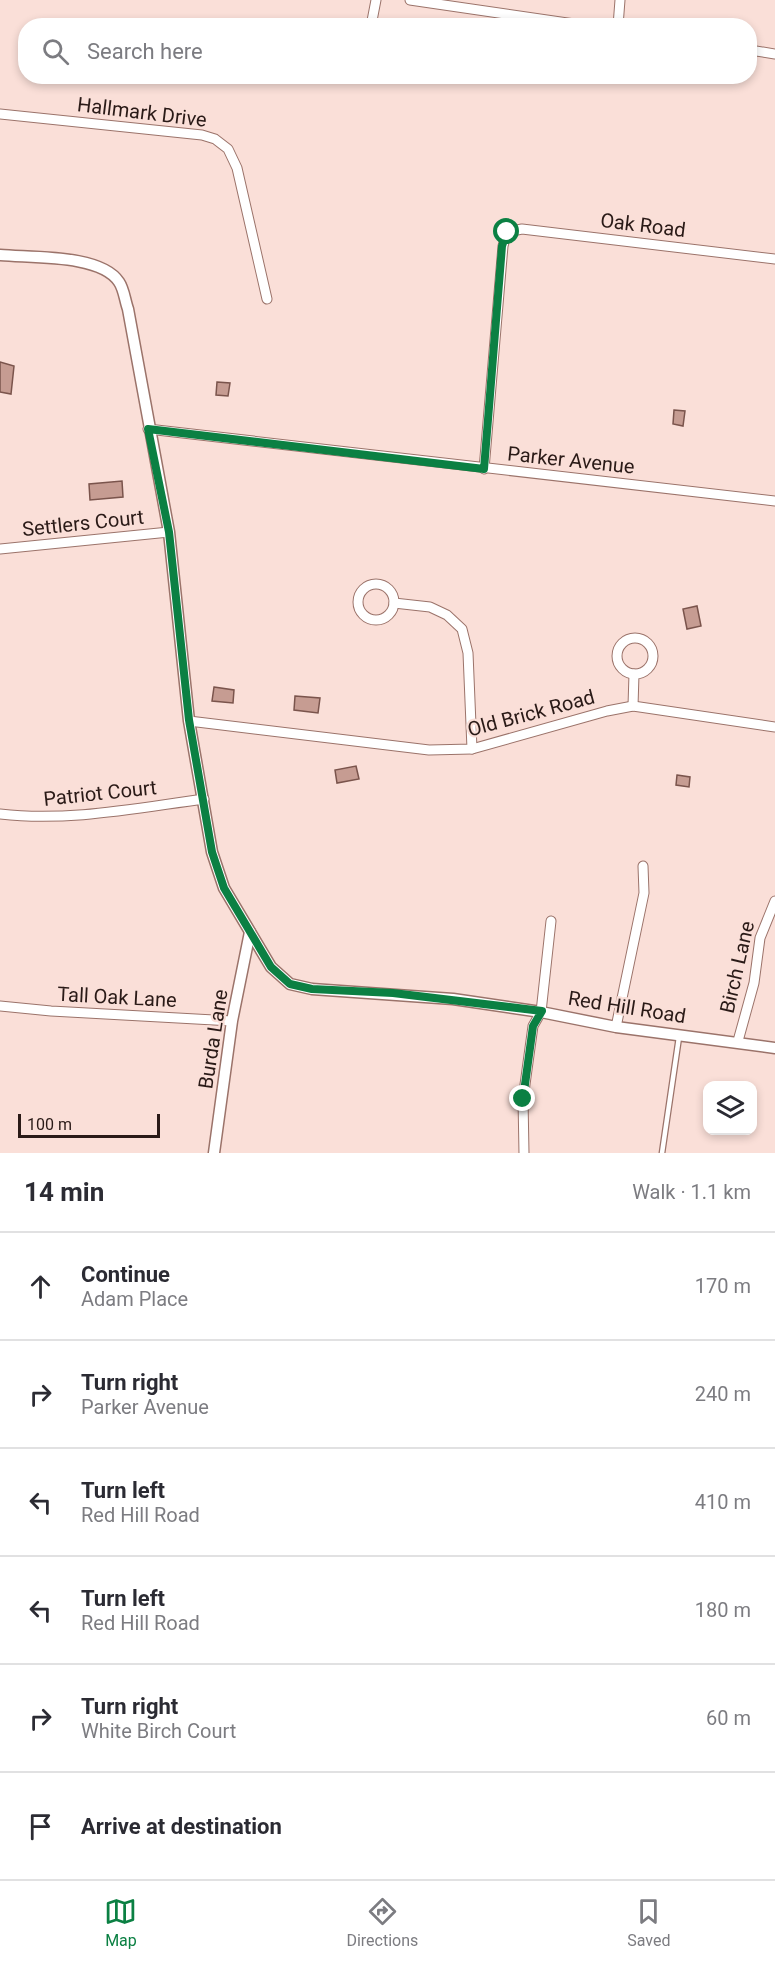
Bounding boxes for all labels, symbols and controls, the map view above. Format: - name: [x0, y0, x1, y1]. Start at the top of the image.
- search box: [18, 18, 757, 84]
- icon: search: [39, 35, 72, 68]
- text: Search here: [87, 39, 203, 64]
- street label: Hallmark Drive: [76, 92, 208, 132]
- street label: Oak Road: [599, 208, 687, 242]
- route start: [493, 218, 519, 244]
- street label: Parker Avenue: [506, 441, 636, 479]
- street label: Settlers Court: [21, 505, 145, 541]
- street label: Old Brick Road: [465, 685, 597, 741]
- street label: Patriot Court: [42, 775, 158, 811]
- street label: Birch Lane: [715, 919, 759, 1015]
- street label: Tall Oak Lane: [57, 982, 177, 1012]
- street label: Red Hill Road: [566, 986, 688, 1028]
- street label: Burda Lane: [193, 987, 233, 1091]
- map controls: [703, 1081, 757, 1135]
- button: layers: [703, 1081, 757, 1135]
- route end: [509, 1085, 535, 1111]
- scale bar: [18, 1111, 160, 1138]
- text: 100 m: [27, 1115, 72, 1134]
- text: 14 min: [24, 1177, 104, 1207]
- text: Walk · 1.1 km: [632, 1180, 751, 1204]
- text: Continue: [81, 1262, 170, 1287]
- icon: ahead: [24, 1270, 57, 1303]
- text: 170 m: [695, 1274, 751, 1298]
- text: Adam Place: [81, 1287, 188, 1311]
- text: Turn right: [81, 1370, 178, 1395]
- icon: right: [24, 1378, 57, 1411]
- text: 240 m: [695, 1382, 751, 1406]
- text: Parker Avenue: [81, 1395, 209, 1419]
- text: Turn left: [81, 1478, 165, 1503]
- icon: left: [24, 1486, 57, 1519]
- text: 410 m: [695, 1490, 751, 1514]
- text: Red Hill Road: [81, 1503, 200, 1527]
- text: Turn left: [81, 1586, 165, 1611]
- icon: left: [24, 1594, 57, 1627]
- text: 180 m: [695, 1598, 751, 1622]
- text: Red Hill Road: [81, 1611, 200, 1635]
- text: Turn right: [81, 1694, 178, 1719]
- icon: right: [24, 1702, 57, 1735]
- text: 60 m: [706, 1706, 751, 1730]
- text: White Birch Court: [81, 1719, 236, 1743]
- icon: arrive: [24, 1810, 57, 1843]
- text: Arrive at destination: [81, 1814, 282, 1839]
- tab: Map: [104, 1895, 137, 1950]
- tab: Directions: [346, 1895, 418, 1950]
- tab: Saved: [627, 1895, 671, 1950]

